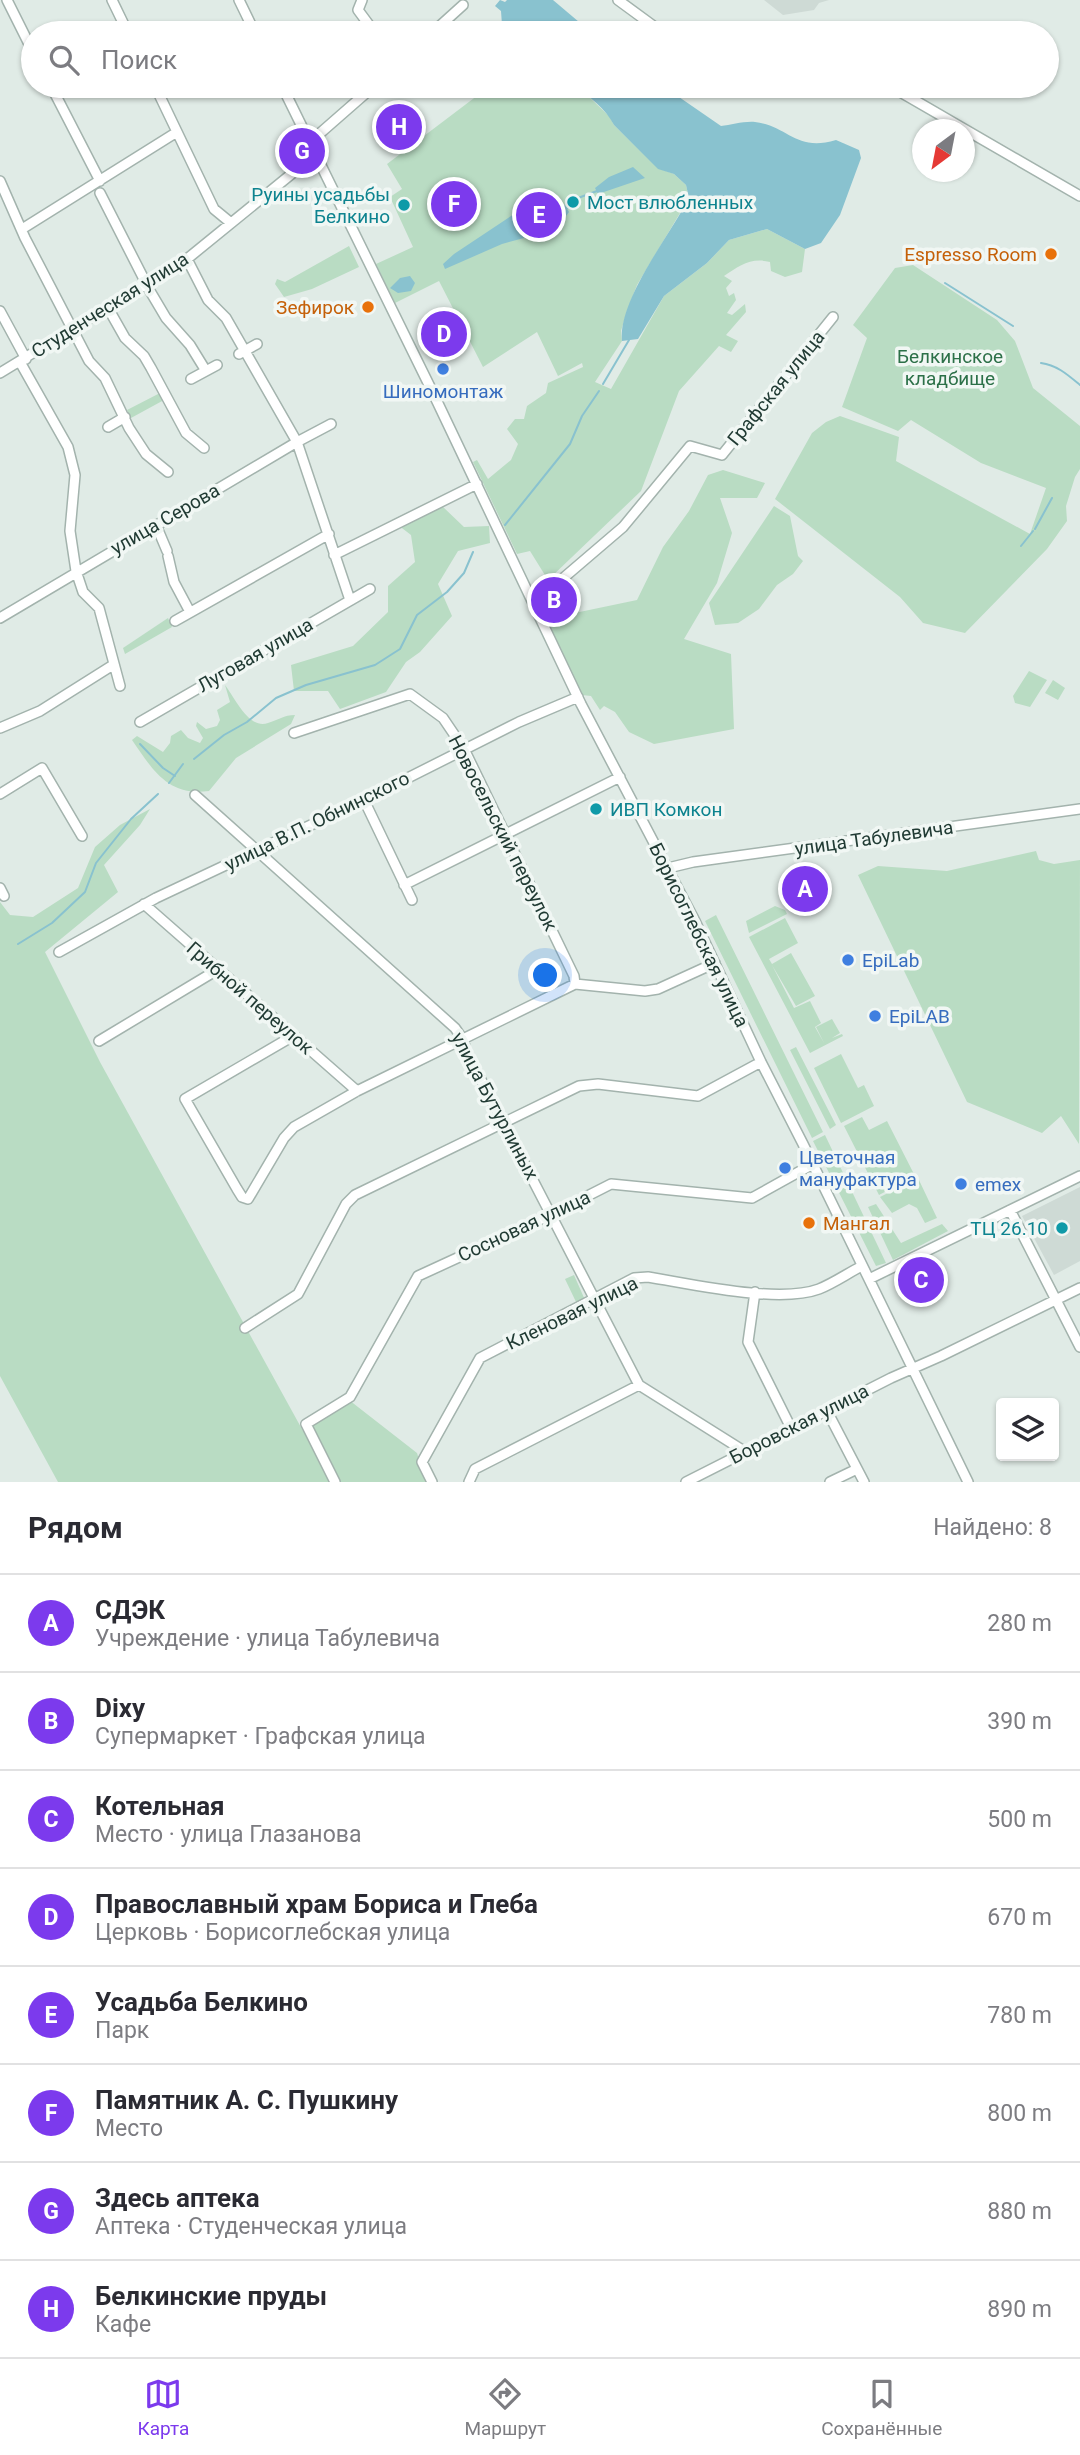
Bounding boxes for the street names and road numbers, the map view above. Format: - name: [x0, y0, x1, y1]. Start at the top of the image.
- street label: Студенческая улица: [27, 247, 193, 363]
- street label: Графская улица: [723, 326, 829, 450]
- street label: улица Серова: [106, 479, 224, 559]
- street label: Луговая улица: [193, 613, 317, 697]
- street label: Новосельский переулок: [444, 731, 563, 935]
- street label: улица В.П. Обнинского: [221, 766, 413, 876]
- street label: улица Табулевича: [793, 815, 955, 861]
- street label: Борисоглебская улица: [644, 839, 754, 1031]
- street label: Грибной переулок: [182, 937, 319, 1060]
- street label: улица Бутурлиных: [446, 1028, 544, 1184]
- street label: Сосновая улица: [454, 1185, 594, 1267]
- street label: Кленовая улица: [502, 1271, 642, 1355]
- street label: Боровская улица: [726, 1379, 872, 1469]

